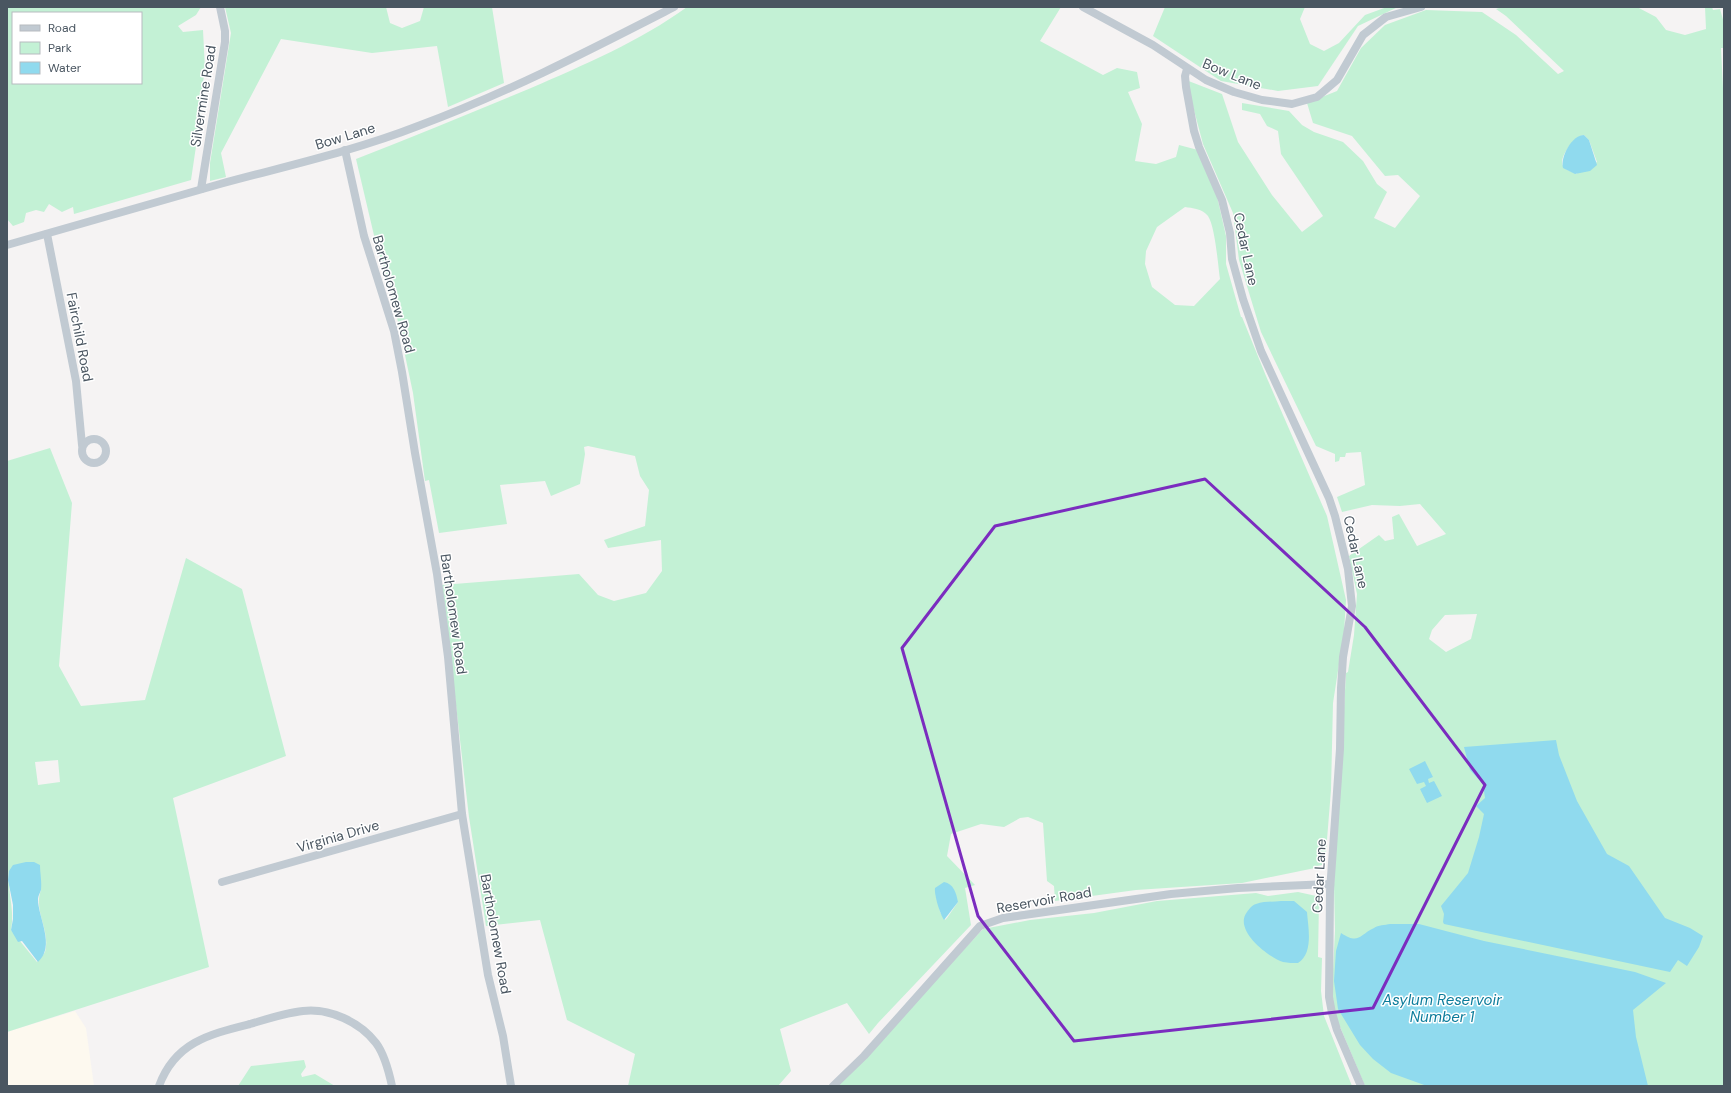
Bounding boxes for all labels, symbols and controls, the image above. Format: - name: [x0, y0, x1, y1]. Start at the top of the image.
- legend: [12, 12, 142, 84]
- text: Road: [48, 20, 76, 36]
- text: Park: [48, 40, 72, 56]
- street label: Silvermine Road: [186, 44, 220, 148]
- street label: Bow Lane: [1200, 54, 1264, 94]
- text: Water: [48, 60, 82, 76]
- street label: Bow Lane: [313, 118, 377, 154]
- street label: Cedar Lane: [1229, 211, 1263, 287]
- street label: Bartholomew Road: [369, 233, 419, 355]
- street label: Fairchild Road: [63, 291, 97, 383]
- street label: Cedar Lane: [1339, 514, 1373, 590]
- street label: Bartholomew Road: [437, 553, 471, 675]
- street label: Virginia Drive: [295, 816, 381, 856]
- street label: Cedar Lane: [1308, 838, 1330, 914]
- street label: Bartholomew Road: [477, 873, 515, 995]
- street label: Reservoir Road: [995, 883, 1093, 917]
- water label: Asylum Reservoir Number 1: [1381, 990, 1502, 1027]

